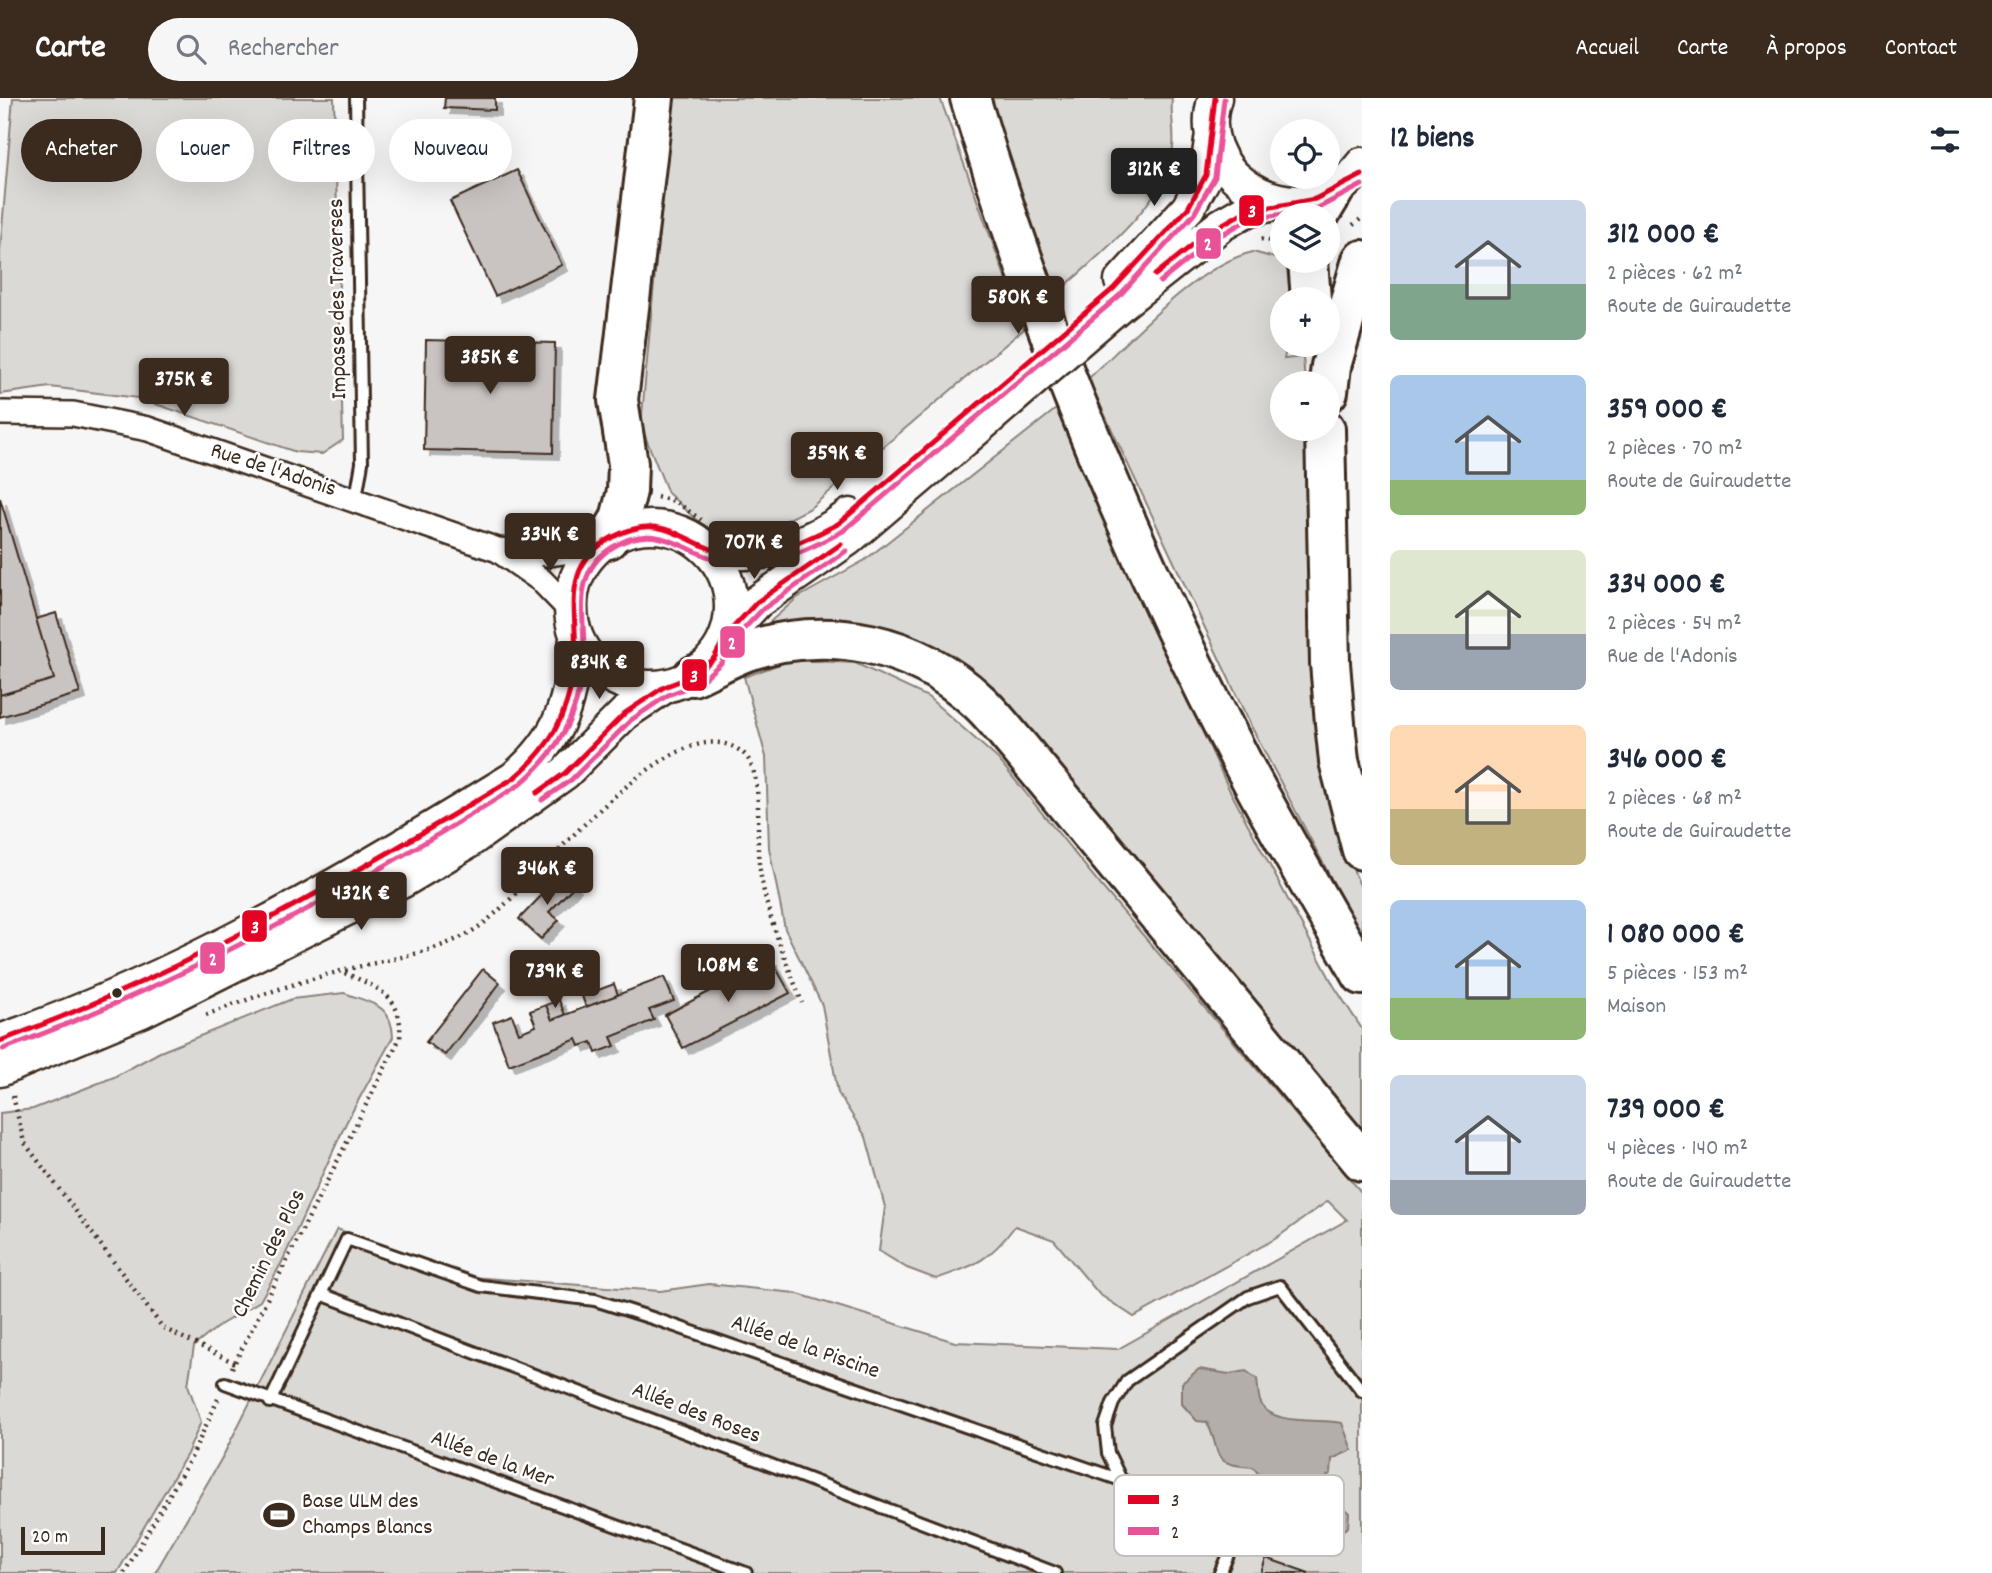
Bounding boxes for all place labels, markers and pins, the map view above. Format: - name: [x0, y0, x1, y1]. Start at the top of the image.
- pin: 312K €: [1097, 148, 1211, 208]
- pin: 580K €: [961, 276, 1075, 336]
- pin: 385K €: [433, 336, 547, 396]
- pin: 375K €: [127, 358, 241, 418]
- pin: 359K €: [780, 432, 894, 492]
- pin: 334K €: [493, 514, 607, 573]
- pin: 707K €: [697, 522, 811, 581]
- pin: 834K €: [542, 642, 656, 701]
- pin: 346K €: [490, 848, 604, 907]
- pin: 432K €: [304, 872, 418, 932]
- pin: 1.08M €: [663, 944, 793, 1004]
- pin: 739K €: [498, 950, 612, 1010]
- unlabelled marker: [110, 986, 124, 1000]
- place label: Base ULM des Champs Blancs: [302, 1486, 433, 1545]
- sports icon: Base ULM des Champs Blancs: [262, 1498, 296, 1532]

